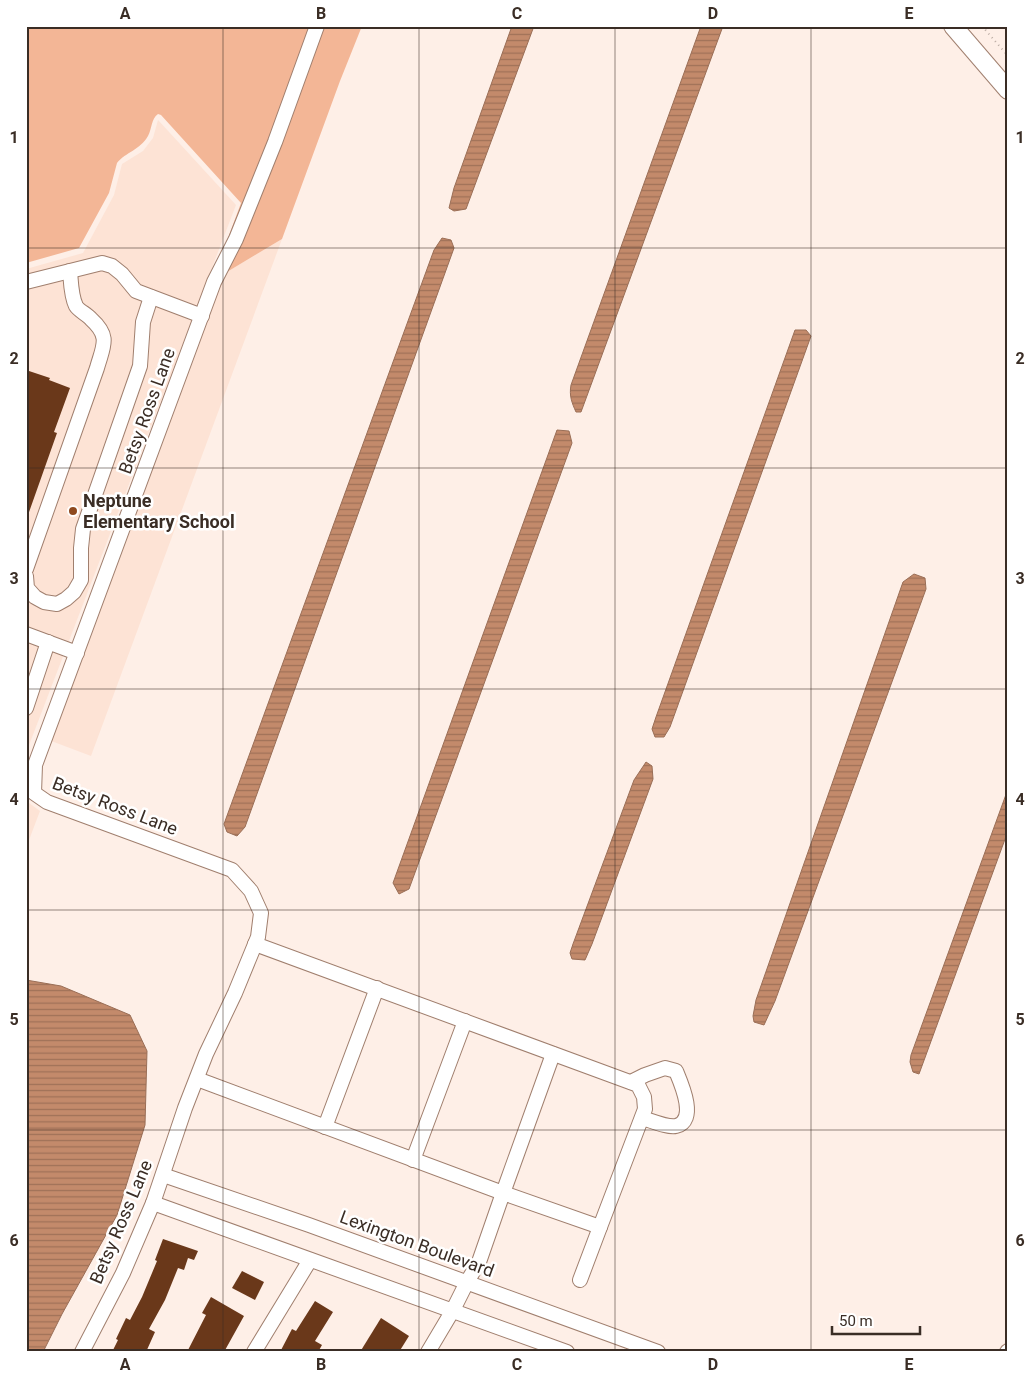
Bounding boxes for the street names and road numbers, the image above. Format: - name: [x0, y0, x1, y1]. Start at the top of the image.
- street label: Betsy Ross Lane: [114, 345, 179, 477]
- street label: Betsy Ross Lane: [50, 772, 181, 839]
- street label: Betsy Ross Lane: [85, 1157, 156, 1287]
- street label: Lexington Boulevard: [337, 1206, 497, 1281]

